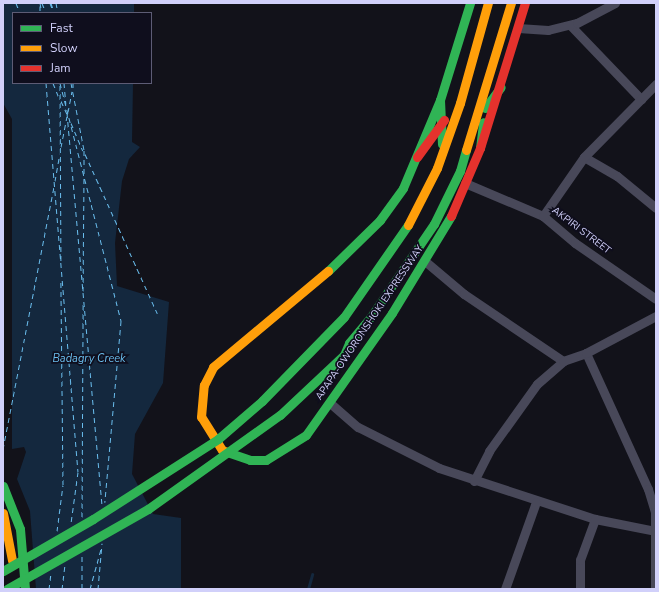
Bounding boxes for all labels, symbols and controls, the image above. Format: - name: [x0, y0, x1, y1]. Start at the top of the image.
- legend: [12, 12, 152, 84]
- text: Fast: [50, 20, 73, 36]
- text: Slow: [50, 40, 78, 56]
- text: Jam: [50, 60, 71, 76]
- street label: AKPIRI STREET: [549, 205, 613, 257]
- street label: APAPA-OWORONSHOKI EXPRESSWAY: [314, 243, 426, 403]
- water label: Badagry Creek: [52, 352, 126, 366]

